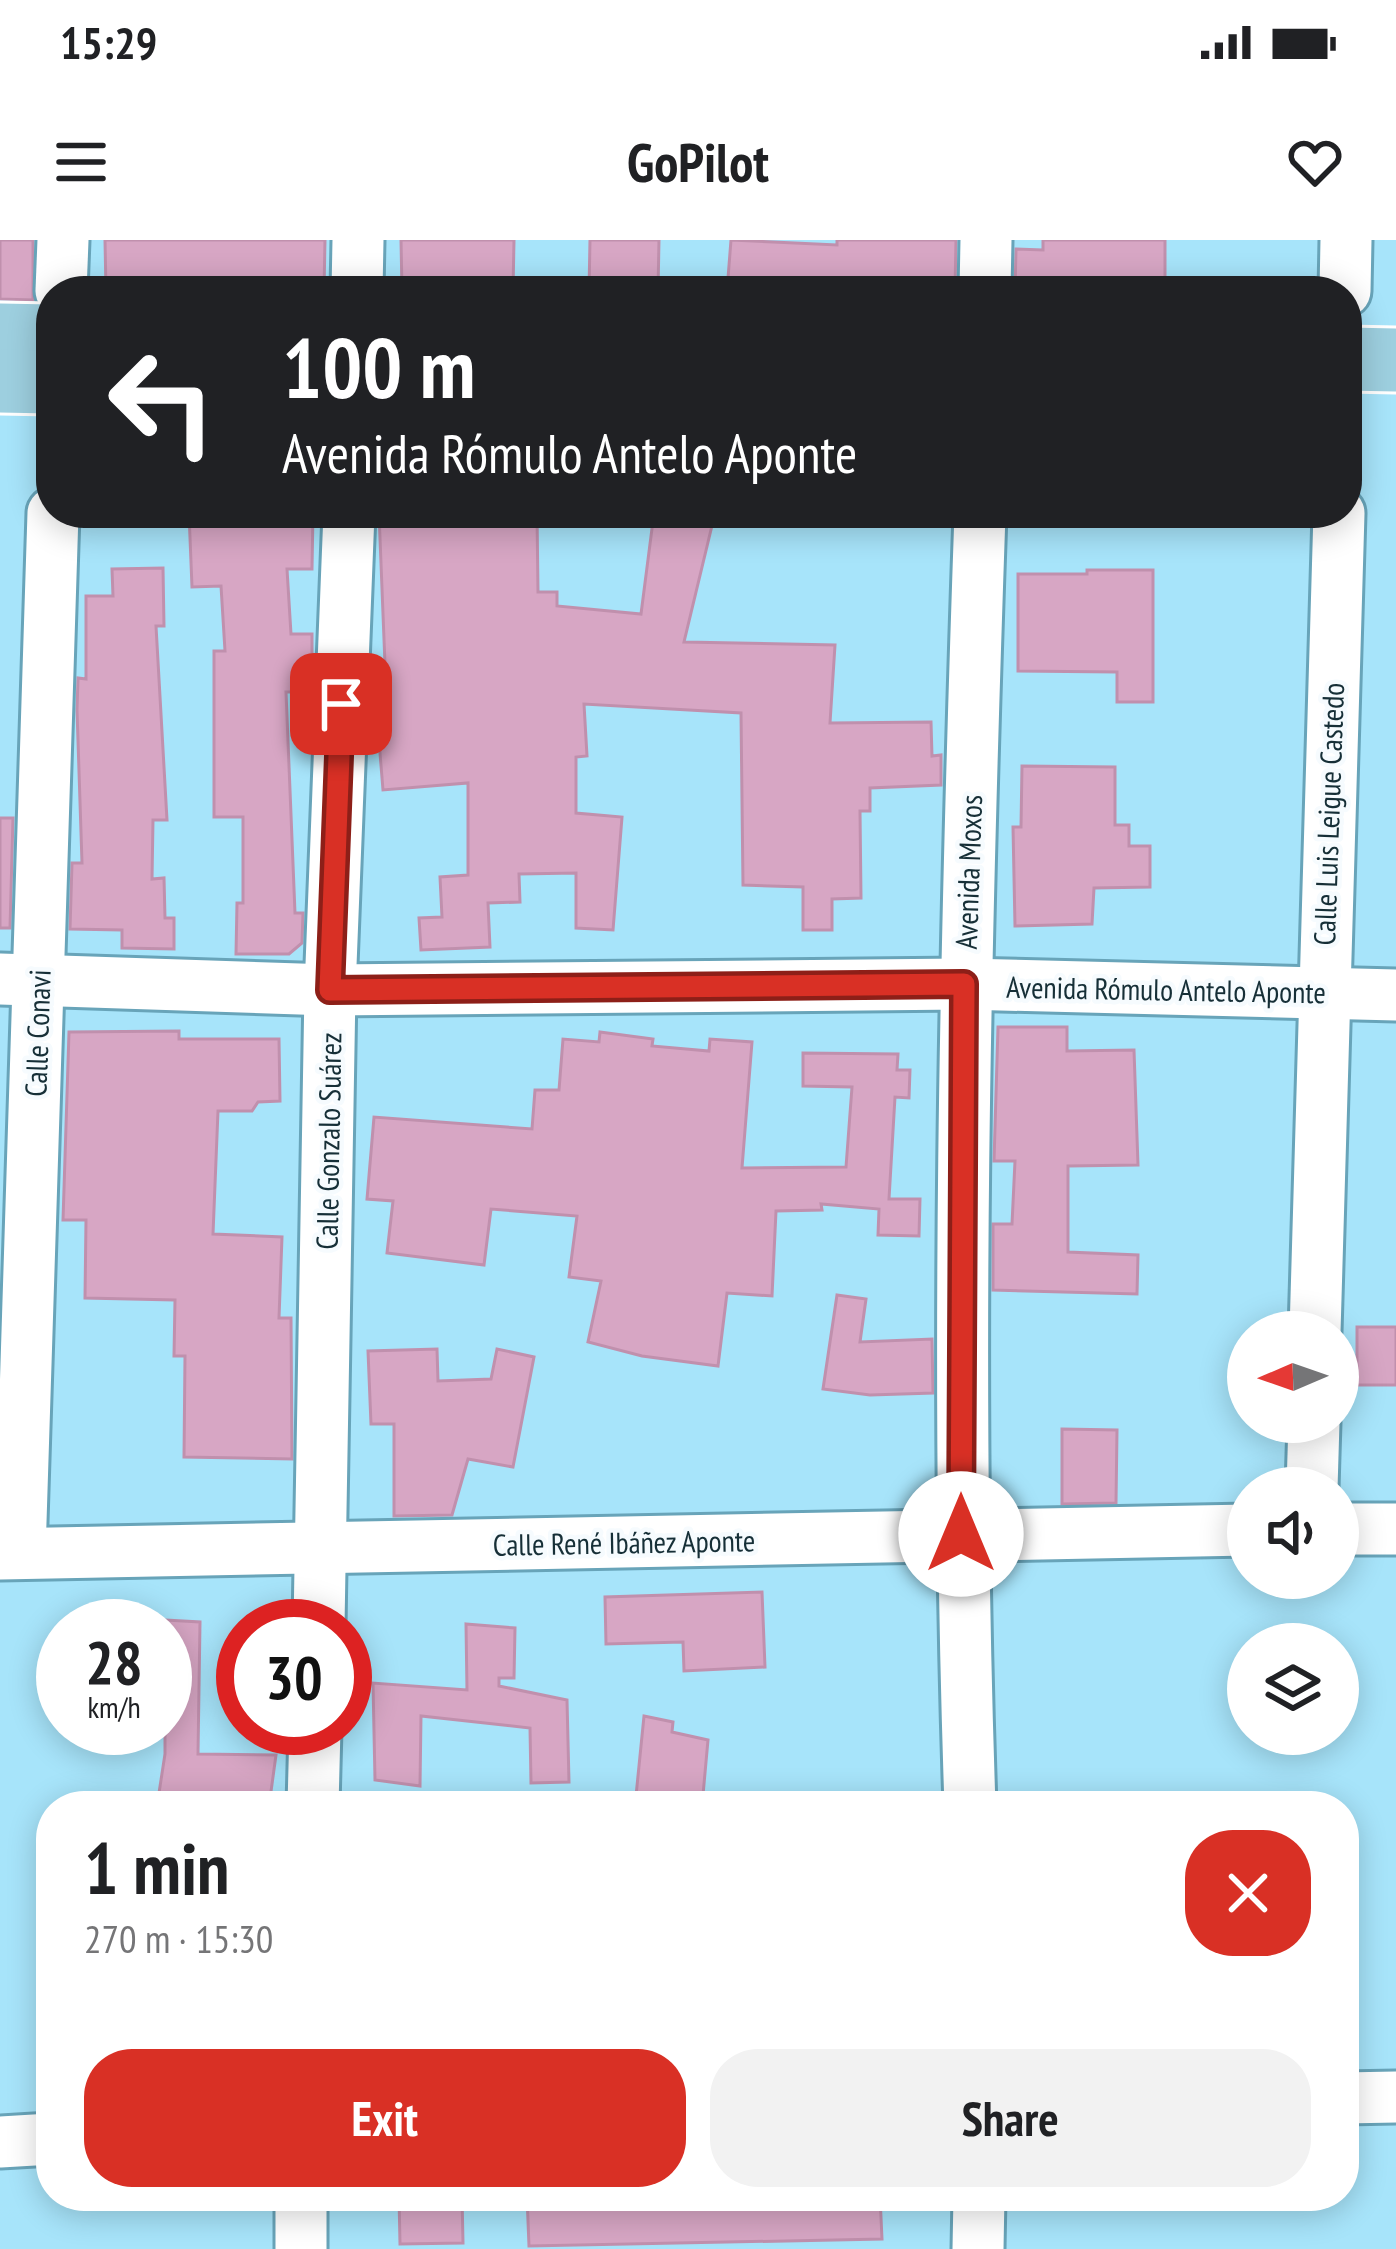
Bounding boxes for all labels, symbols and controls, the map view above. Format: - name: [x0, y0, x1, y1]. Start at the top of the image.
- text: 15:29: [60, 13, 157, 71]
- text: GoPilot: [627, 127, 769, 197]
- icon: menu: [48, 129, 114, 195]
- icon: heart: [1282, 129, 1348, 195]
- text: 100 m: [282, 312, 475, 421]
- icon: left: [84, 324, 240, 480]
- text: Avenida Rómulo Antelo Aponte: [282, 418, 857, 488]
- pin: [290, 653, 392, 755]
- icon: arrive: [308, 671, 374, 737]
- street label: Calle Luis Leigue Castedo: [1304, 682, 1352, 946]
- street label: Avenida Moxos: [946, 794, 990, 950]
- street label: Avenida Rómulo Antelo Aponte: [1006, 967, 1326, 1011]
- street label: Calle Conavi: [15, 969, 59, 1097]
- street label: Calle Gonzalo Suárez: [307, 1032, 349, 1250]
- north arrow: [1227, 1311, 1359, 1443]
- map controls: [1227, 1311, 1359, 1755]
- button: sound: [1227, 1467, 1359, 1599]
- position arrow: [898, 1471, 1024, 1597]
- street label: Calle René Ibáñez Aponte: [492, 1520, 756, 1564]
- speed limit sign: 30: [216, 1599, 372, 1755]
- text: 28: [85, 1623, 143, 1701]
- button: layers: [1227, 1623, 1359, 1755]
- text: km/h: [87, 1687, 141, 1726]
- text: 1 min: [84, 1821, 229, 1914]
- button: close: [1185, 1830, 1311, 1956]
- text: 270 m · 15:30: [84, 1913, 273, 1964]
- button: Exit: [84, 2049, 686, 2187]
- button: Share: [710, 2049, 1311, 2187]

